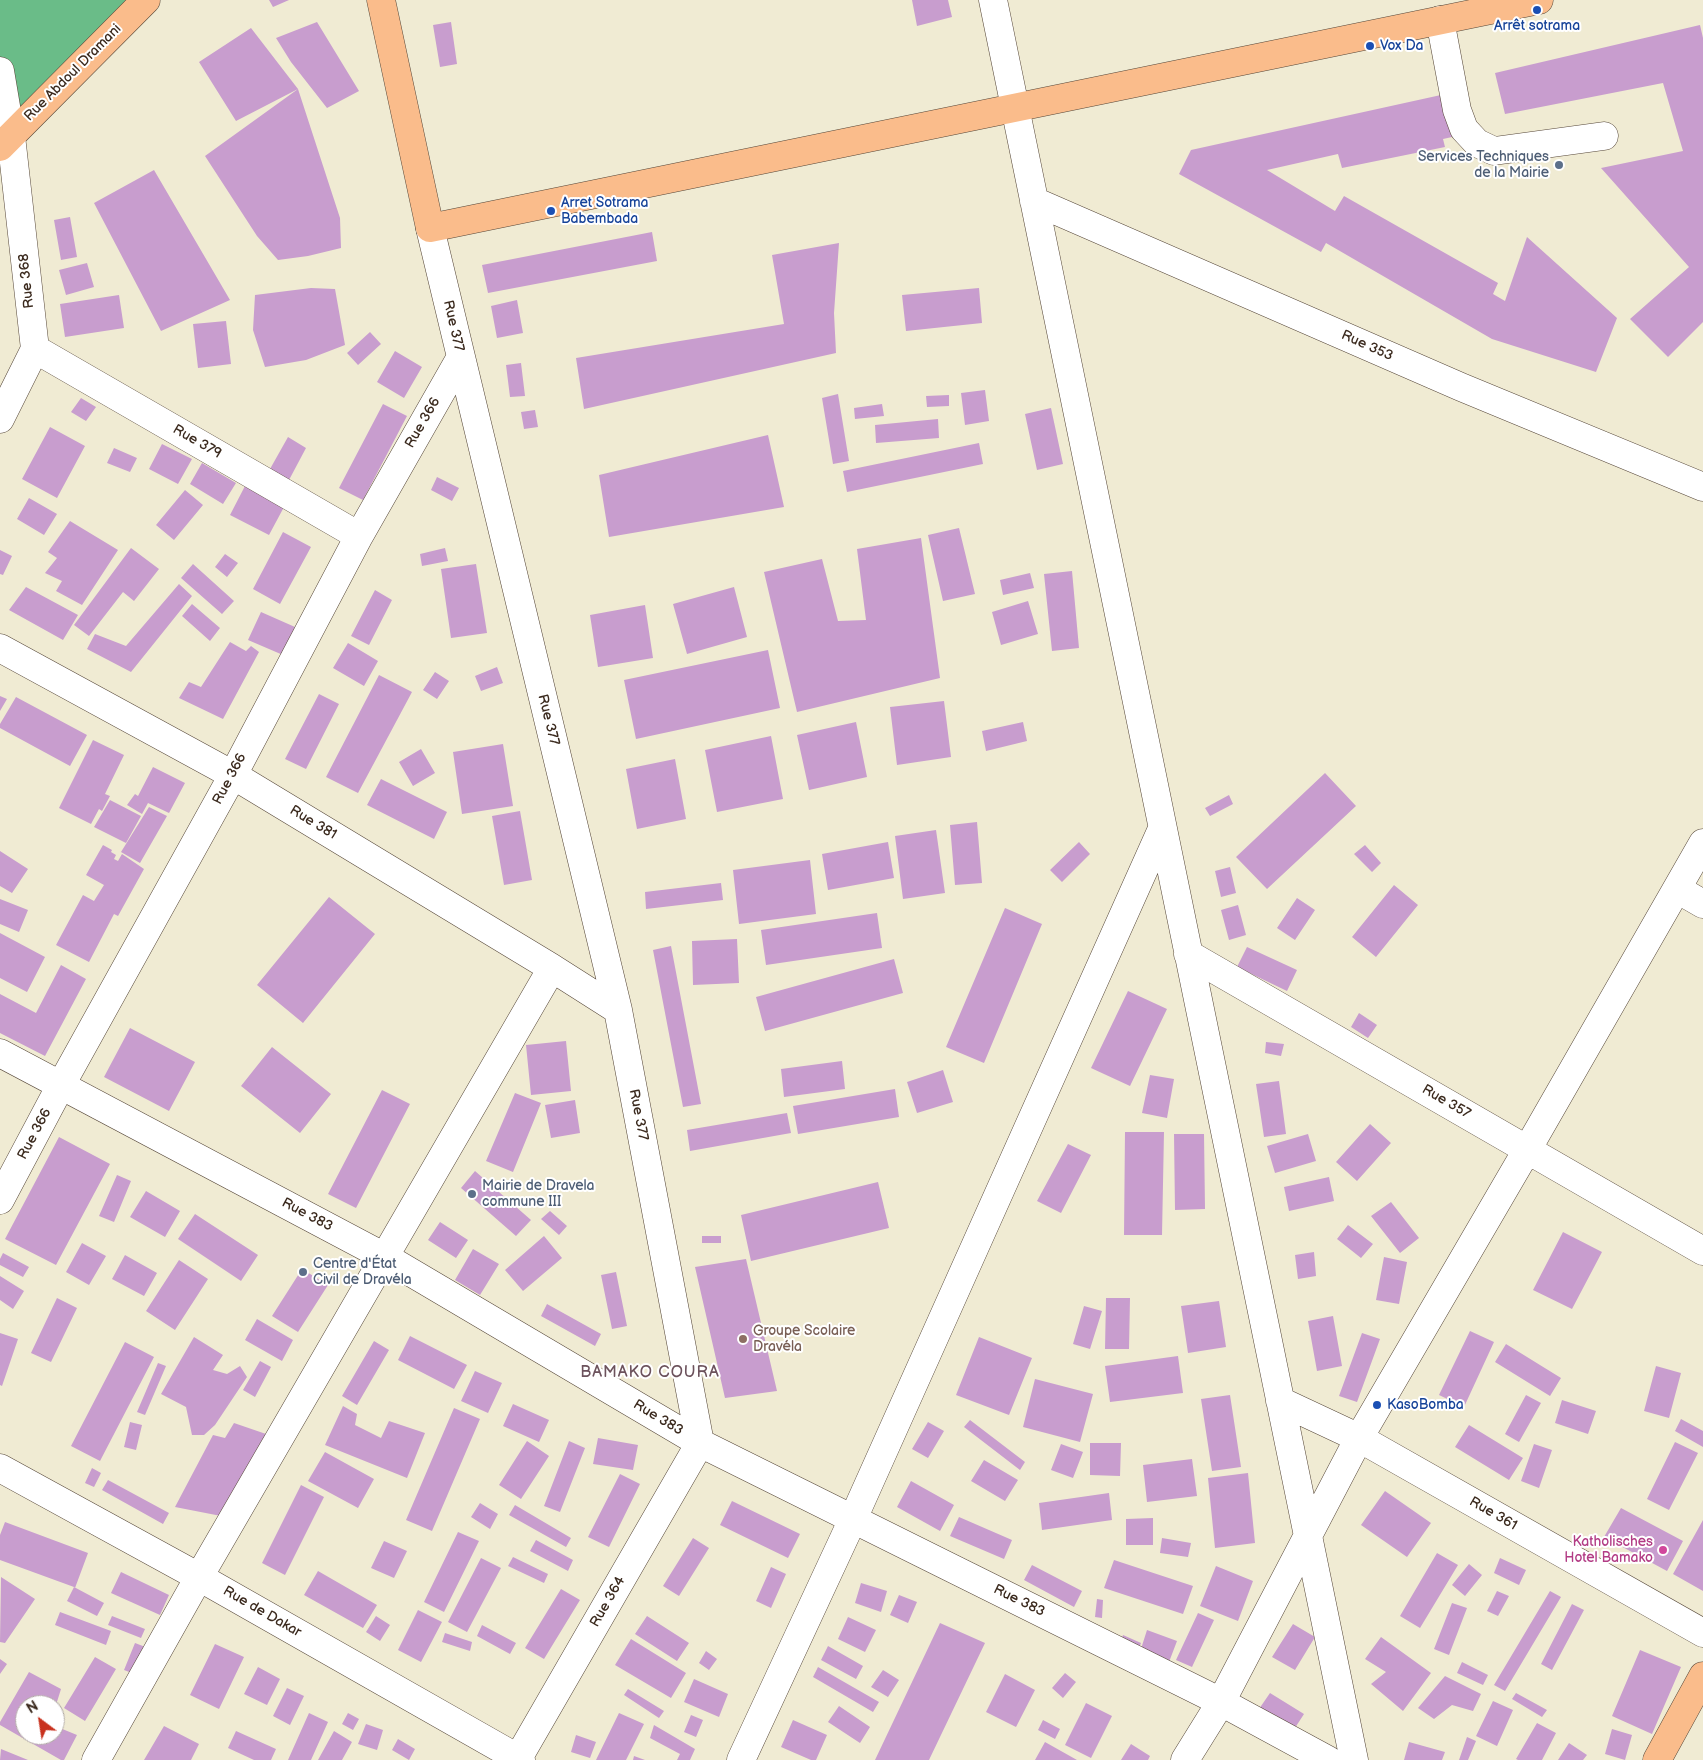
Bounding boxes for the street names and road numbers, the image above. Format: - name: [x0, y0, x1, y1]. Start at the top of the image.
- street label: Rue Abdoul Dramani: [21, 21, 125, 125]
- street label: Rue 368: [16, 253, 38, 309]
- street label: Rue 377: [439, 299, 467, 353]
- street label: Rue 353: [1338, 327, 1396, 365]
- street label: Rue 366: [402, 395, 444, 451]
- street label: Rue 379: [170, 421, 224, 463]
- street label: Rue 377: [534, 693, 562, 747]
- street label: Rue 366: [210, 751, 250, 807]
- street label: Rue 381: [286, 802, 340, 844]
- street label: Rue 357: [1419, 1081, 1473, 1123]
- street label: Rue 377: [625, 1088, 651, 1142]
- street label: Rue 366: [15, 1106, 55, 1162]
- street label: Rue 383: [279, 1195, 335, 1235]
- street label: Rue 383: [630, 1397, 686, 1439]
- street label: Rue 361: [1466, 1494, 1520, 1534]
- street label: Rue 364: [587, 1574, 629, 1630]
- street label: Rue 383: [991, 1581, 1047, 1621]
- street label: Rue de Dakar: [220, 1583, 304, 1641]

